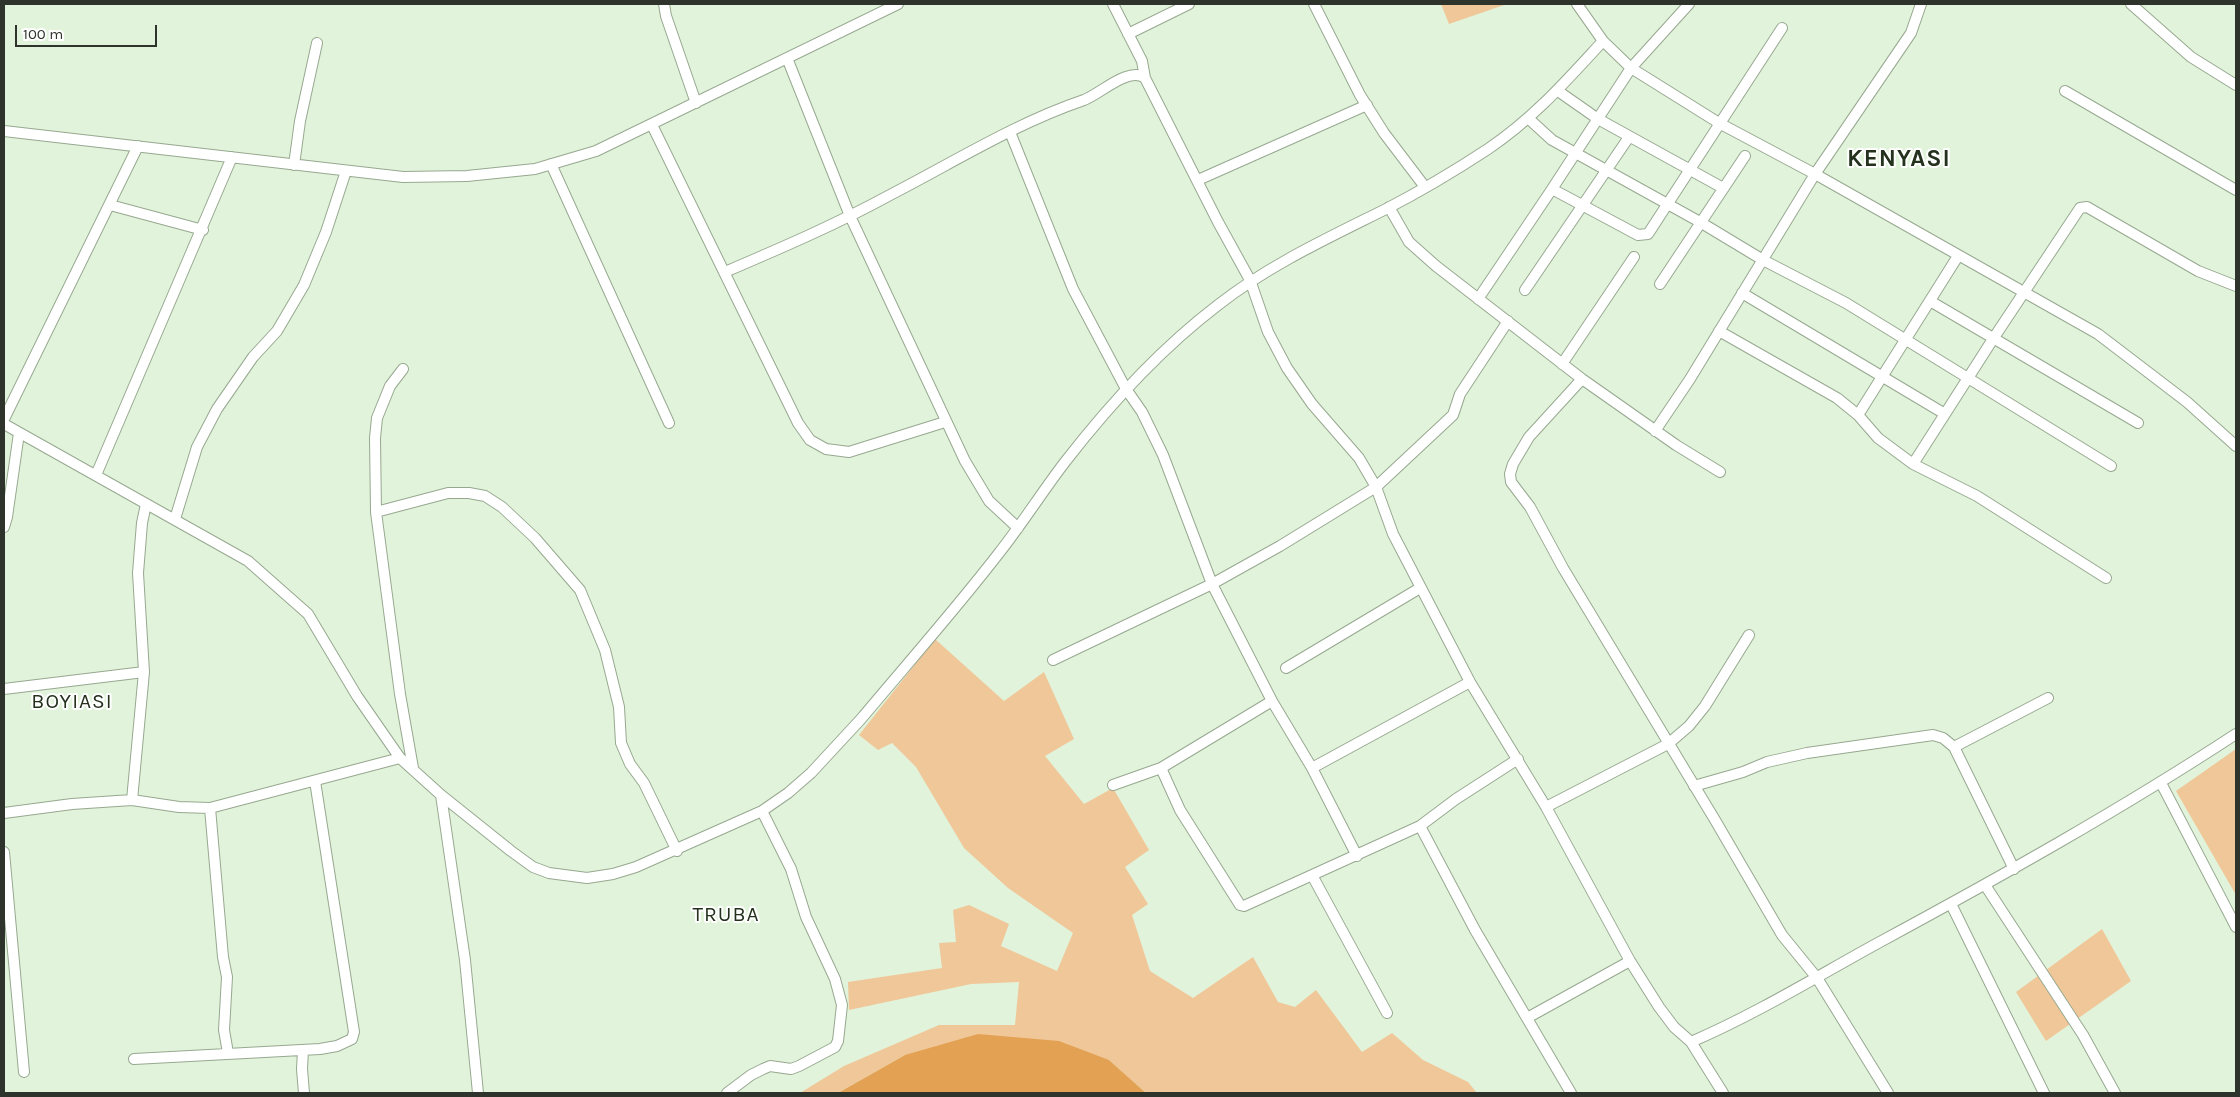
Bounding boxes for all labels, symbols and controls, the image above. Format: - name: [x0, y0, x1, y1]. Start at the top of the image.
- scale bar: [18, 15, 160, 47]
- text: 100 m: [23, 25, 63, 43]
- district label: KENYASI: [1846, 145, 1952, 173]
- district label: BOYIASI: [30, 689, 114, 715]
- district label: TRUBA: [692, 902, 760, 928]

